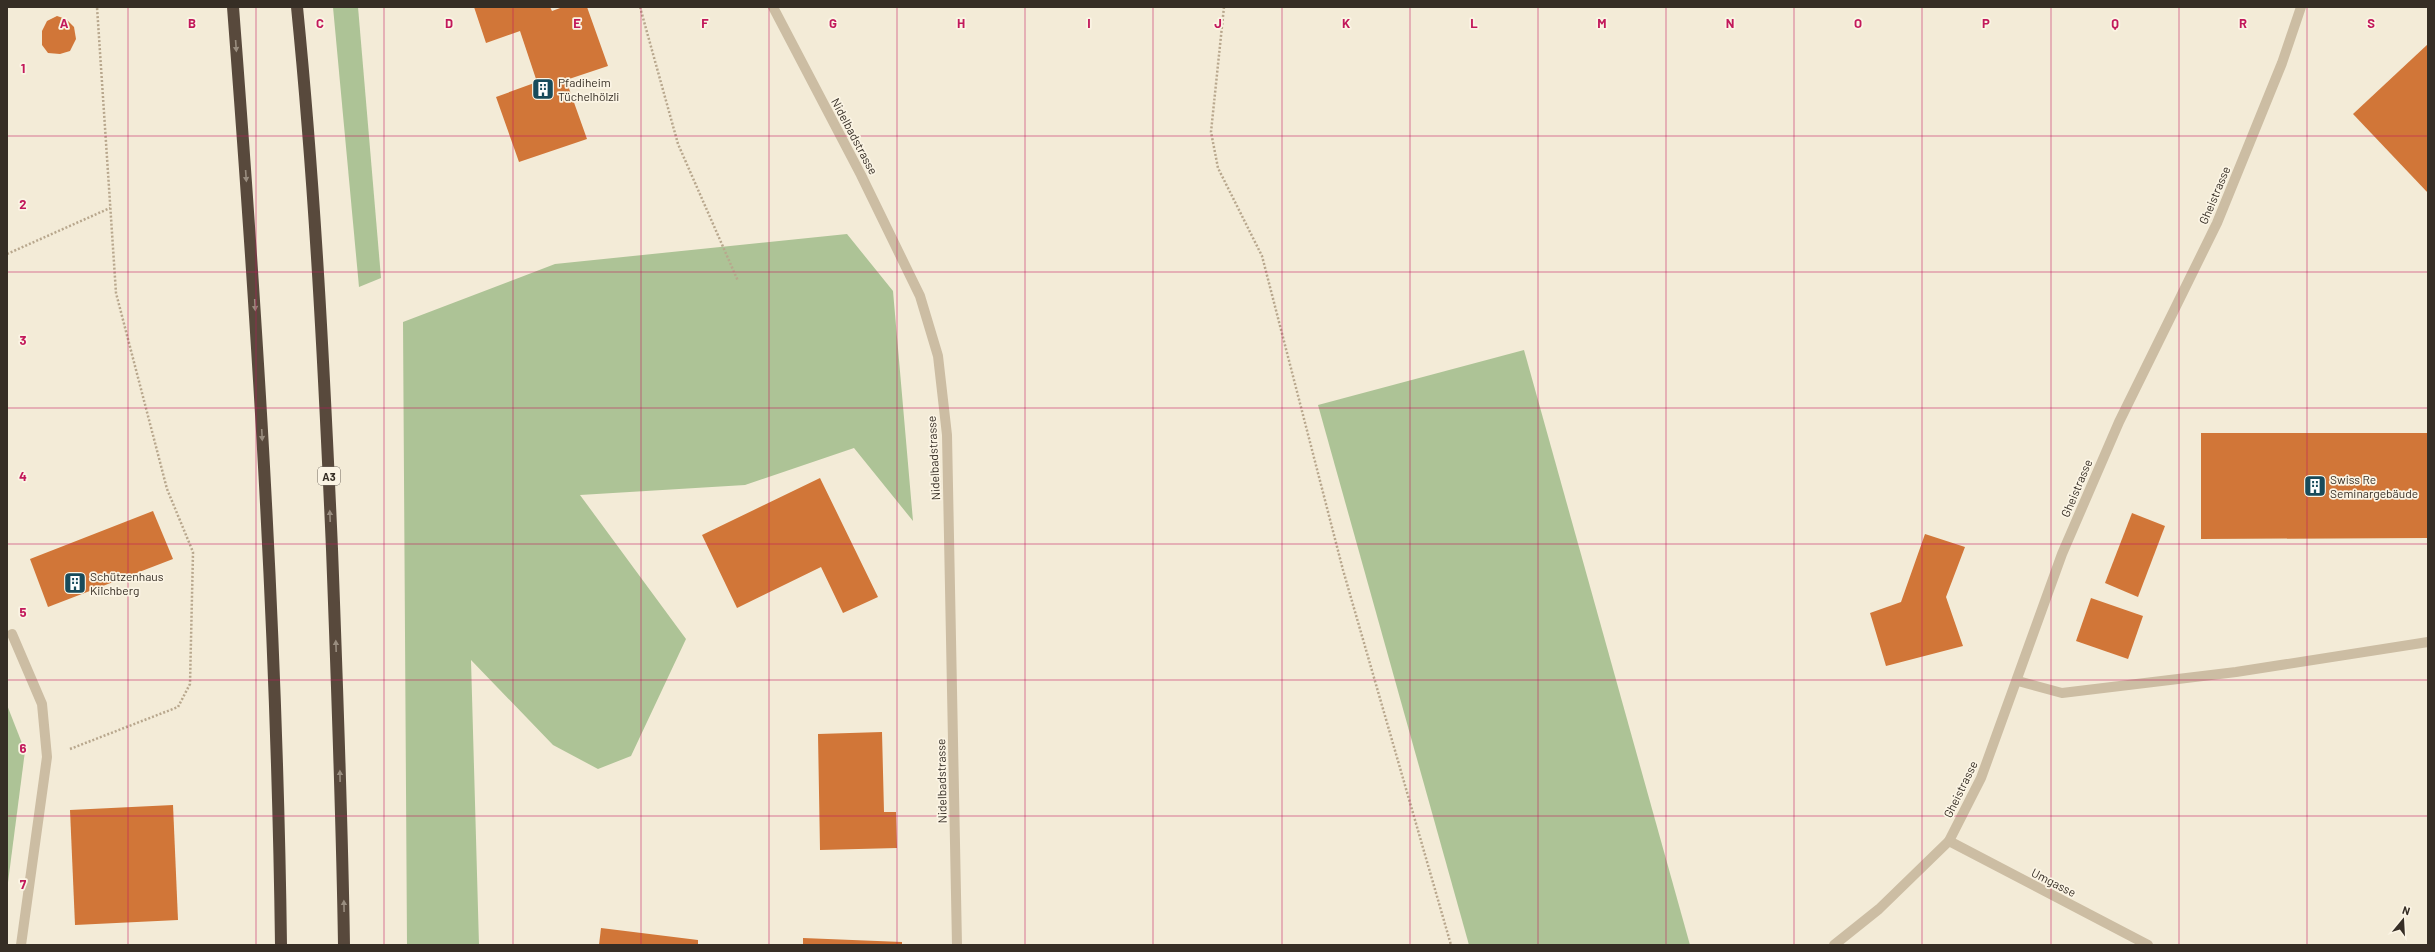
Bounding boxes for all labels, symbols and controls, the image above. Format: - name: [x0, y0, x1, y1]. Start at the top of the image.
- text: A: [60, 15, 69, 31]
- text: B: [188, 15, 196, 31]
- text: C: [316, 15, 324, 31]
- text: D: [445, 15, 453, 31]
- text: E: [573, 15, 581, 31]
- text: F: [701, 15, 709, 31]
- text: G: [829, 15, 837, 31]
- text: H: [957, 15, 965, 31]
- text: I: [1087, 15, 1091, 31]
- text: J: [1214, 15, 1222, 31]
- text: K: [1342, 15, 1350, 31]
- text: L: [1470, 15, 1478, 31]
- text: M: [1597, 15, 1607, 31]
- text: N: [1726, 15, 1734, 31]
- text: O: [1854, 15, 1862, 31]
- text: P: [1982, 15, 1990, 31]
- text: Q: [2111, 15, 2119, 31]
- text: R: [2239, 15, 2247, 31]
- text: S: [2367, 15, 2375, 31]
- one-way arrow: [233, 40, 239, 52]
- text: 1: [21, 60, 25, 76]
- place label: Pfadiheim Tüchelhölzli: [558, 75, 619, 103]
- building icon: Pfadiheim Tüchelhölzli: [530, 76, 556, 102]
- street label: Nidelbadstrasse: [829, 95, 881, 177]
- street label: Gheistrasse: [2196, 164, 2232, 226]
- one-way arrow: [242, 169, 249, 182]
- text: 2: [19, 196, 27, 212]
- one-way arrow: [251, 299, 258, 311]
- text: 3: [19, 332, 27, 348]
- street label: Nidelbadstrasse: [924, 415, 942, 501]
- one-way arrow: [259, 429, 265, 442]
- street label: Gheistrasse: [2058, 457, 2094, 519]
- road number: A3: [318, 467, 340, 485]
- text: 4: [19, 468, 27, 484]
- place label: Swiss Re Seminargebäude: [2330, 472, 2418, 500]
- building icon: Swiss Re Seminargebäude: [2302, 473, 2328, 499]
- one-way arrow: [327, 510, 334, 522]
- place label: Schützenhaus Kilchberg: [90, 569, 164, 597]
- building icon: Schützenhaus Kilchberg: [62, 570, 88, 596]
- text: 5: [19, 604, 27, 620]
- one-way arrow: [332, 640, 339, 652]
- street label: Nidelbadstrasse: [933, 739, 949, 823]
- text: 6: [20, 740, 27, 756]
- street label: Gheistrasse: [1940, 758, 1980, 820]
- one-way arrow: [337, 770, 344, 782]
- street label: Umgasse: [2029, 865, 2079, 899]
- text: 7: [20, 876, 27, 892]
- one-way arrow: [340, 900, 347, 912]
- north arrow: [2383, 900, 2423, 940]
- text: N: [2401, 903, 2412, 917]

